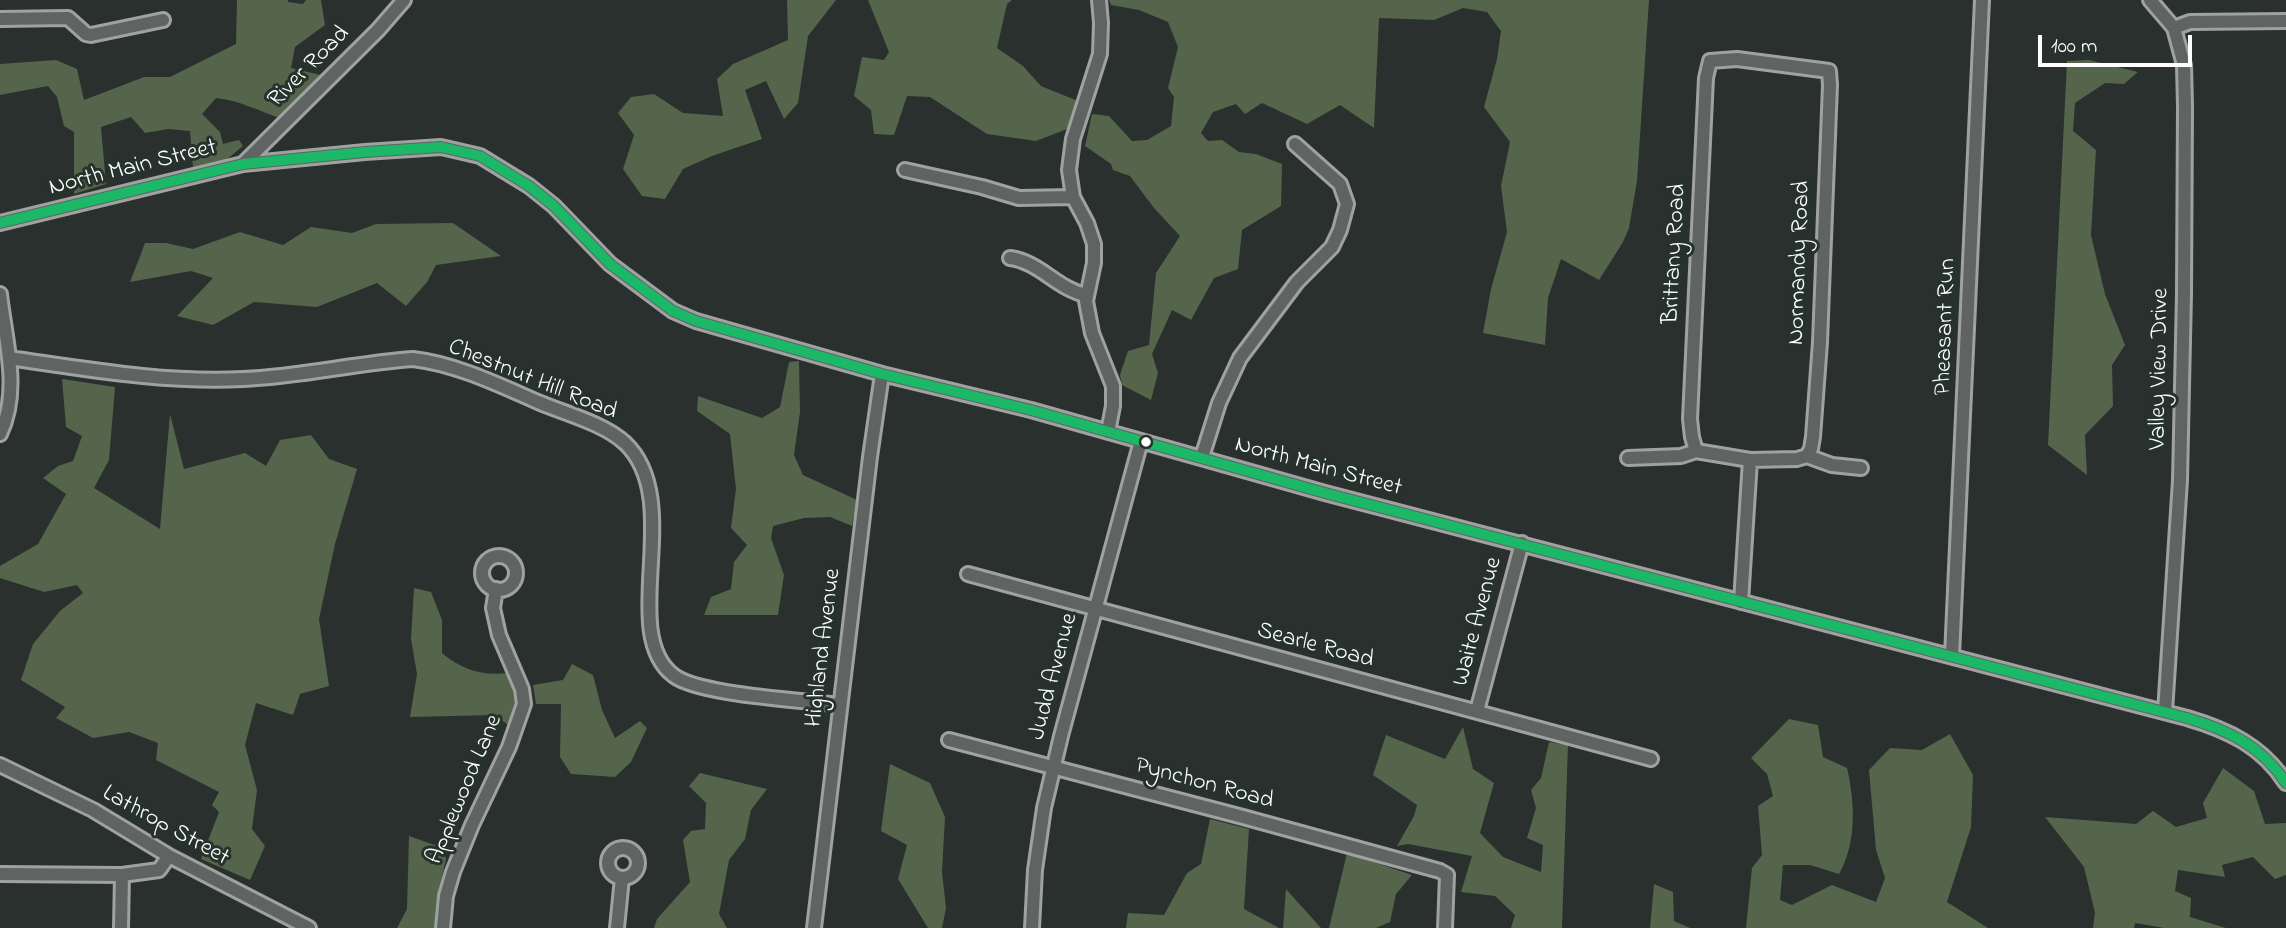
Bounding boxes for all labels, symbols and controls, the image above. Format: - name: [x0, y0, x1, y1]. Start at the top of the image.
- street label: River Road: [263, 21, 357, 115]
- scale bar: [2041, 21, 2195, 65]
- text: 100 m: [2051, 32, 2097, 62]
- street label: North Main Street: [46, 134, 220, 204]
- street label: Normandy Road: [1784, 180, 1818, 346]
- street label: Brittany Road: [1658, 183, 1694, 325]
- street label: Pheasant Run: [1930, 258, 1964, 396]
- street label: Valley View Drive: [2145, 288, 2177, 450]
- street label: Chestnut Hill Road: [443, 334, 621, 428]
- street label: North Main Street: [1231, 432, 1405, 504]
- unlabelled marker: [1139, 435, 1153, 449]
- street label: Waite Avenue: [1448, 554, 1510, 690]
- street label: Highland Avenue: [801, 567, 849, 729]
- street label: Judd Avenue: [1024, 610, 1086, 744]
- street label: Searle Road: [1254, 618, 1376, 676]
- street label: Applewood Lane: [422, 711, 510, 869]
- street label: Pynchon Road: [1132, 753, 1276, 817]
- street label: Lathrop Street: [96, 780, 234, 874]

